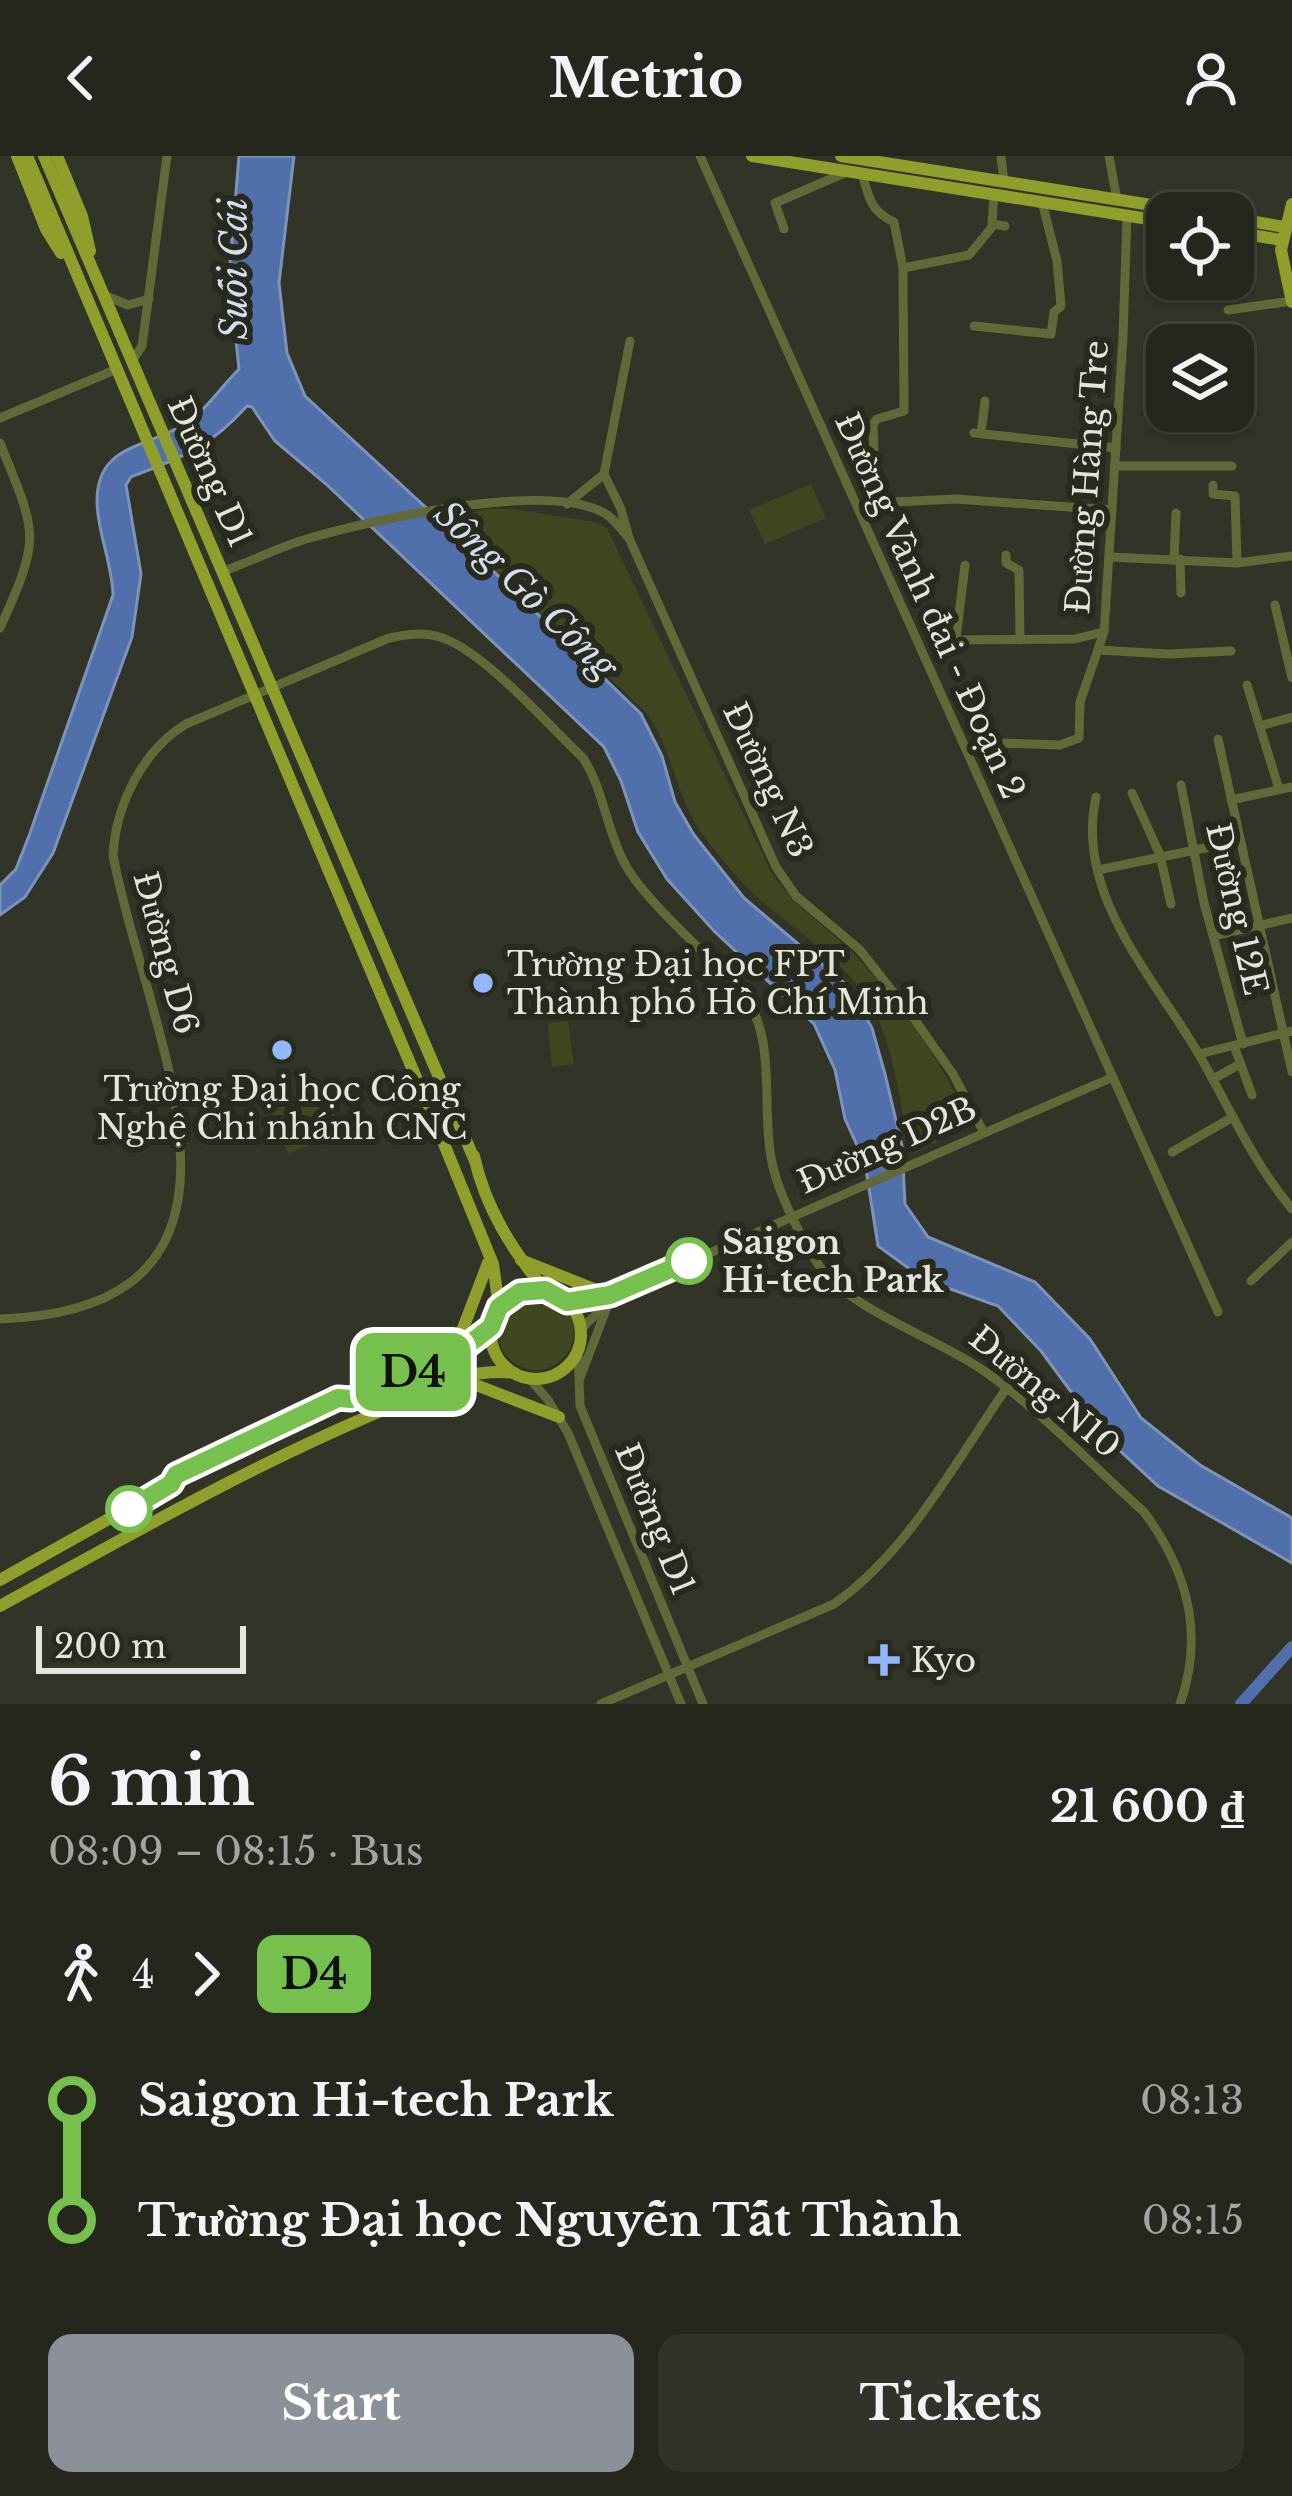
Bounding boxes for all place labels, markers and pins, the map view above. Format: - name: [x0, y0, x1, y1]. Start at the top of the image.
- place label: Trường Đại học FPT Thành phố Hồ Chí Minh: [507, 944, 929, 1023]
- marker: Trường Đại học FPT Thành phố Hồ Chí Minh: [470, 970, 496, 996]
- marker: Trường Đại học Công Nghệ Chi nhánh CNC: [269, 1037, 295, 1063]
- place label: Trường Đại học Công Nghệ Chi nhánh CNC: [97, 1069, 467, 1148]
- place label: Saigon Hi-tech Park: [722, 1222, 945, 1301]
- marker: Saigon Hi-tech Park: [667, 1239, 711, 1283]
- unlabelled marker: [107, 1487, 151, 1531]
- place label: Kyo: [911, 1640, 976, 1681]
- marker: Kyo: [868, 1644, 900, 1676]

